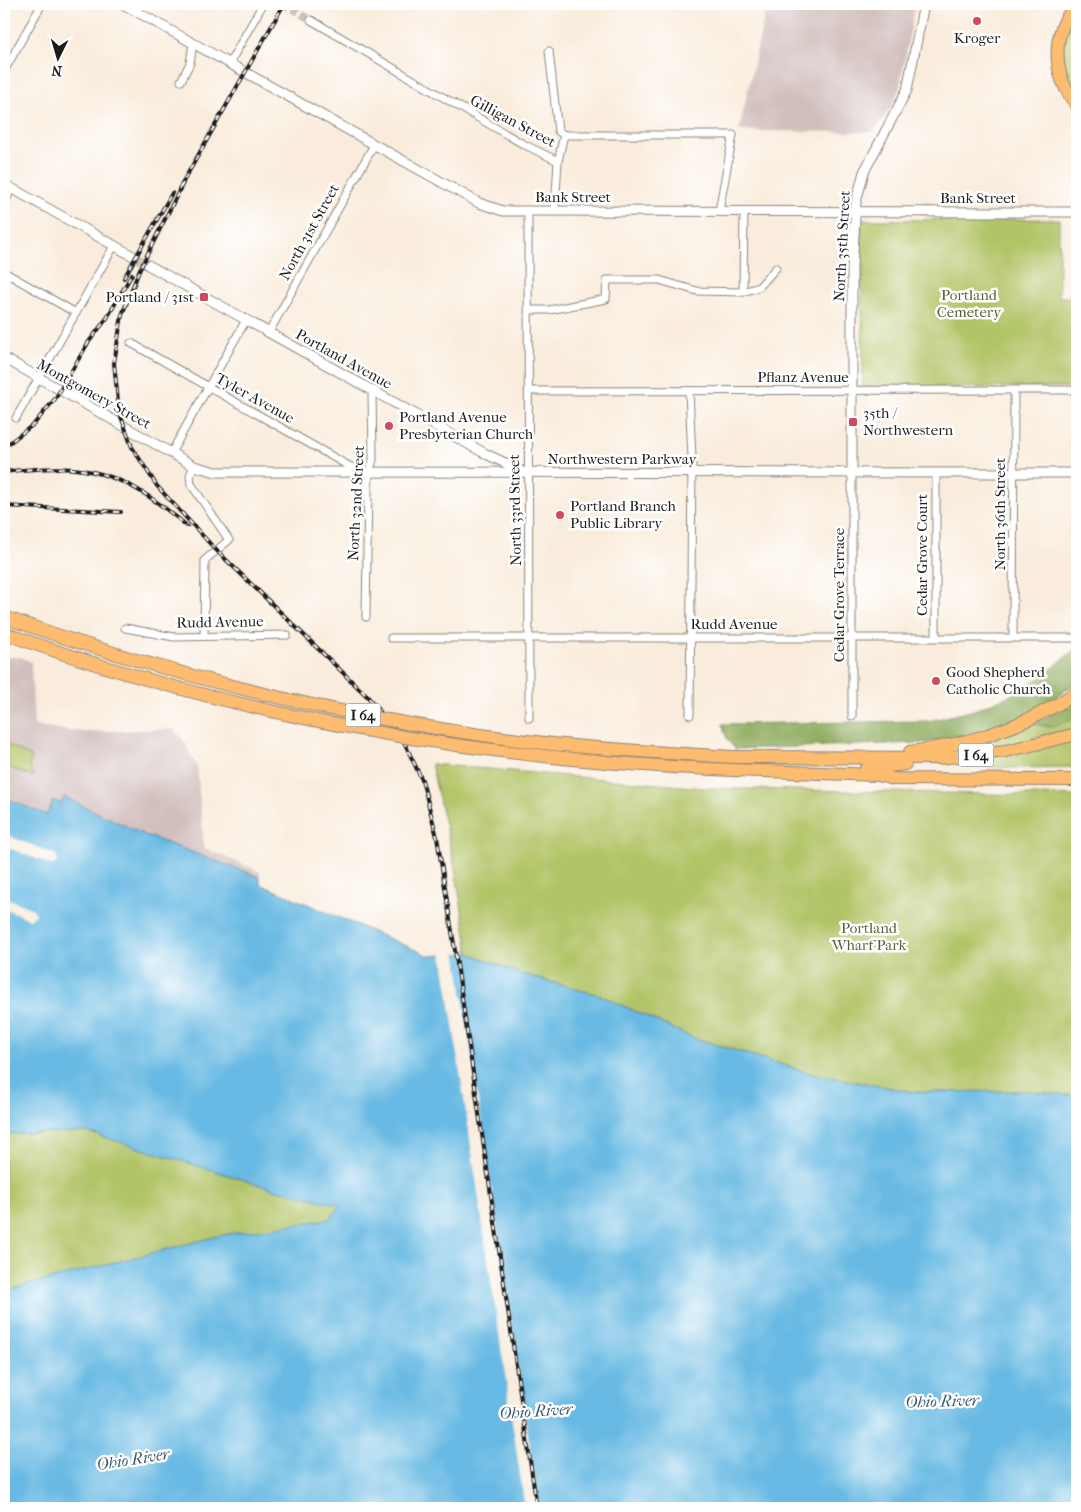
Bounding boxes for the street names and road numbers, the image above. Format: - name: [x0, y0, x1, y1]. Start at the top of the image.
- street label: Gilligan Street: [467, 91, 559, 151]
- street label: North 31st Street: [275, 180, 343, 283]
- street label: Bank Street: [535, 188, 612, 206]
- street label: North 35th Street: [830, 189, 854, 302]
- street label: Bank Street: [940, 189, 1017, 207]
- street label: Portland Avenue: [293, 325, 396, 393]
- street label: Montgomery Street: [34, 355, 155, 433]
- street label: Pflanz Avenue: [757, 368, 849, 386]
- street label: Tyler Avenue: [213, 369, 298, 427]
- street label: North 32nd Street: [344, 444, 368, 561]
- street label: Northwestern Parkway: [548, 450, 697, 468]
- street label: North 33rd Street: [505, 453, 525, 566]
- street label: North 36th Street: [991, 457, 1009, 570]
- street label: Cedar Grove Court: [913, 493, 931, 616]
- street label: Cedar Grove Terrace: [830, 527, 848, 662]
- street label: Rudd Avenue: [176, 612, 264, 632]
- street label: Rudd Avenue: [690, 615, 778, 633]
- road number: I 64: [346, 704, 380, 726]
- road number: I 64: [958, 744, 994, 766]

